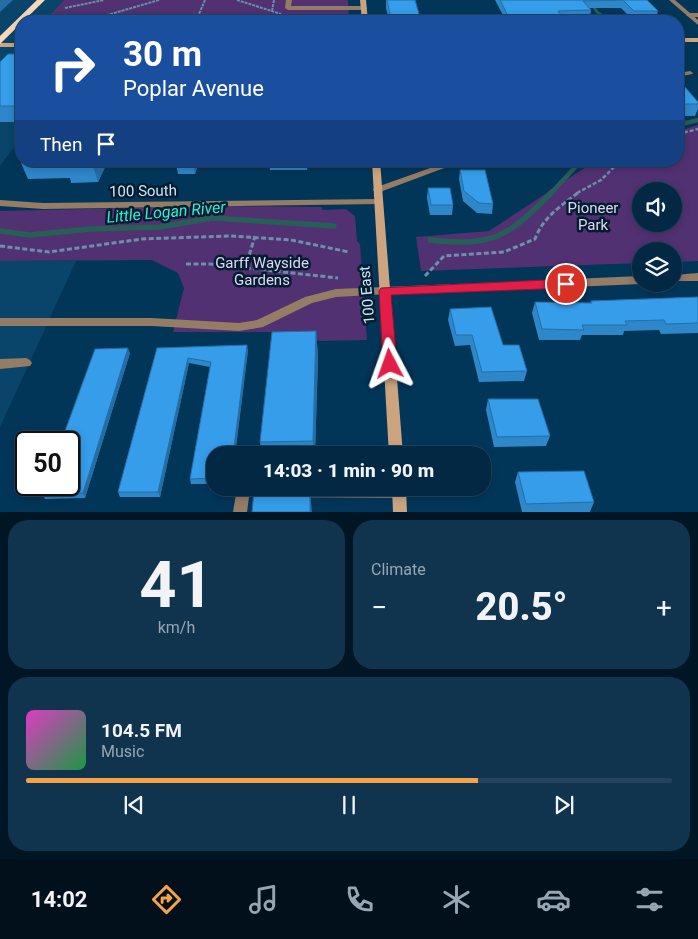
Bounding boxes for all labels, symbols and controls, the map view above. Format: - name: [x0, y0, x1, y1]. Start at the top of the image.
- text: 30 m: [123, 34, 202, 75]
- icon: right: [40, 35, 105, 100]
- text: Poplar Avenue: [123, 76, 264, 101]
- icon: arrive: [92, 130, 120, 158]
- text: Then: [40, 133, 82, 156]
- street label: 100 South: [109, 181, 177, 201]
- map controls: [632, 182, 682, 292]
- button: sound: [632, 182, 682, 232]
- water label: Little Logan River: [106, 197, 227, 227]
- park label: Pioneer Park: [568, 199, 618, 234]
- button: layers: [632, 242, 682, 292]
- park label: Garff Wayside Gardens: [215, 254, 309, 289]
- pin: [545, 263, 587, 305]
- street label: 100 East: [355, 265, 379, 325]
- icon: arrive: [552, 270, 580, 298]
- position arrow: [363, 337, 415, 389]
- speed limit sign: 50: [15, 431, 80, 496]
- text: 14:03 · 1 min · 90 m: [263, 459, 434, 482]
- text: 41: [139, 547, 214, 623]
- text: Climate: [371, 560, 426, 579]
- text: 20.5°: [476, 585, 568, 629]
- text: −: [371, 591, 387, 624]
- text: +: [656, 591, 672, 624]
- text: km/h: [158, 618, 195, 637]
- text: 104.5 FM: [101, 719, 182, 742]
- text: Music: [101, 742, 144, 761]
- icon: previous: [120, 791, 148, 819]
- icon: pause: [335, 791, 363, 819]
- icon: next: [550, 791, 578, 819]
- icon: directions: [149, 882, 184, 917]
- icon: music: [246, 882, 281, 917]
- icon: phone: [342, 882, 377, 917]
- icon: climate: [439, 882, 474, 917]
- icon: car: [536, 882, 571, 917]
- icon: filters: [632, 882, 667, 917]
- text: 14:02: [31, 887, 87, 912]

